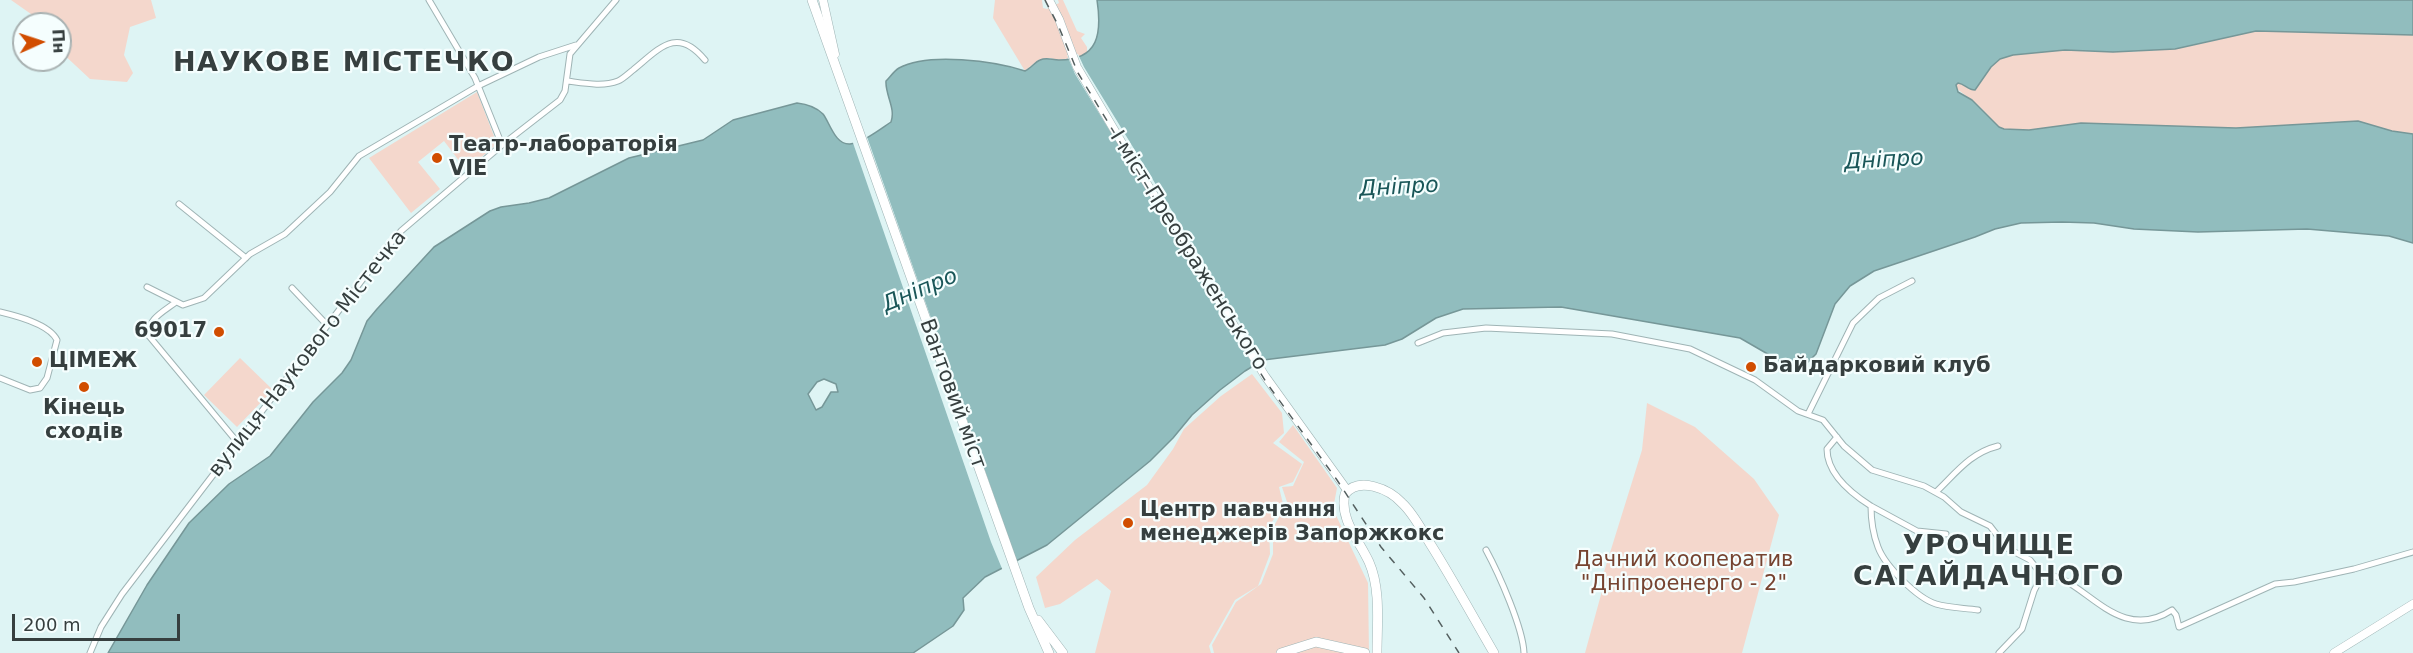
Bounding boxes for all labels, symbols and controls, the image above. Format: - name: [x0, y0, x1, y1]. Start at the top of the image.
- north arrow: [12, 12, 72, 72]
- text: Пн: [48, 28, 69, 54]
- district label: НАУКОВЕ МІСТЕЧКО: [173, 48, 515, 80]
- street label: I міст Преображенського: [1104, 126, 1272, 376]
- place label: Театр-лабораторія VIE: [449, 133, 678, 183]
- water label: Дніпро: [1844, 146, 1924, 176]
- marker: Театр-лабораторія VIE: [430, 151, 444, 165]
- water label: Дніпро: [1359, 173, 1439, 203]
- street label: вулиця Наукового Містечка: [204, 225, 412, 483]
- water label: Дніпро: [878, 263, 962, 319]
- street label: Вантовий міст: [913, 316, 991, 472]
- place label: 69017: [134, 319, 207, 345]
- marker: 69017: [212, 325, 226, 339]
- place label: ЦІМЕЖ: [49, 349, 137, 375]
- place label: Байдарковий клуб: [1763, 354, 1991, 380]
- marker: ЦІМЕЖ: [30, 355, 44, 369]
- marker: Байдарковий клуб: [1744, 360, 1758, 374]
- marker: Кінець сходів: [77, 380, 91, 394]
- place label: Кінець сходів: [43, 396, 125, 446]
- place label: Центр навчання менеджерів Запоржкокс: [1140, 498, 1444, 548]
- marker: Центр навчання менеджерів Запоржкокс: [1121, 516, 1135, 530]
- district label: УРОЧИЩЕ САГАЙДАЧНОГО: [1853, 531, 2125, 594]
- park label: Дачний кооператив "Дніпроенерго - 2": [1575, 548, 1793, 598]
- scale bar: [15, 602, 183, 640]
- text: 200 m: [23, 614, 81, 635]

